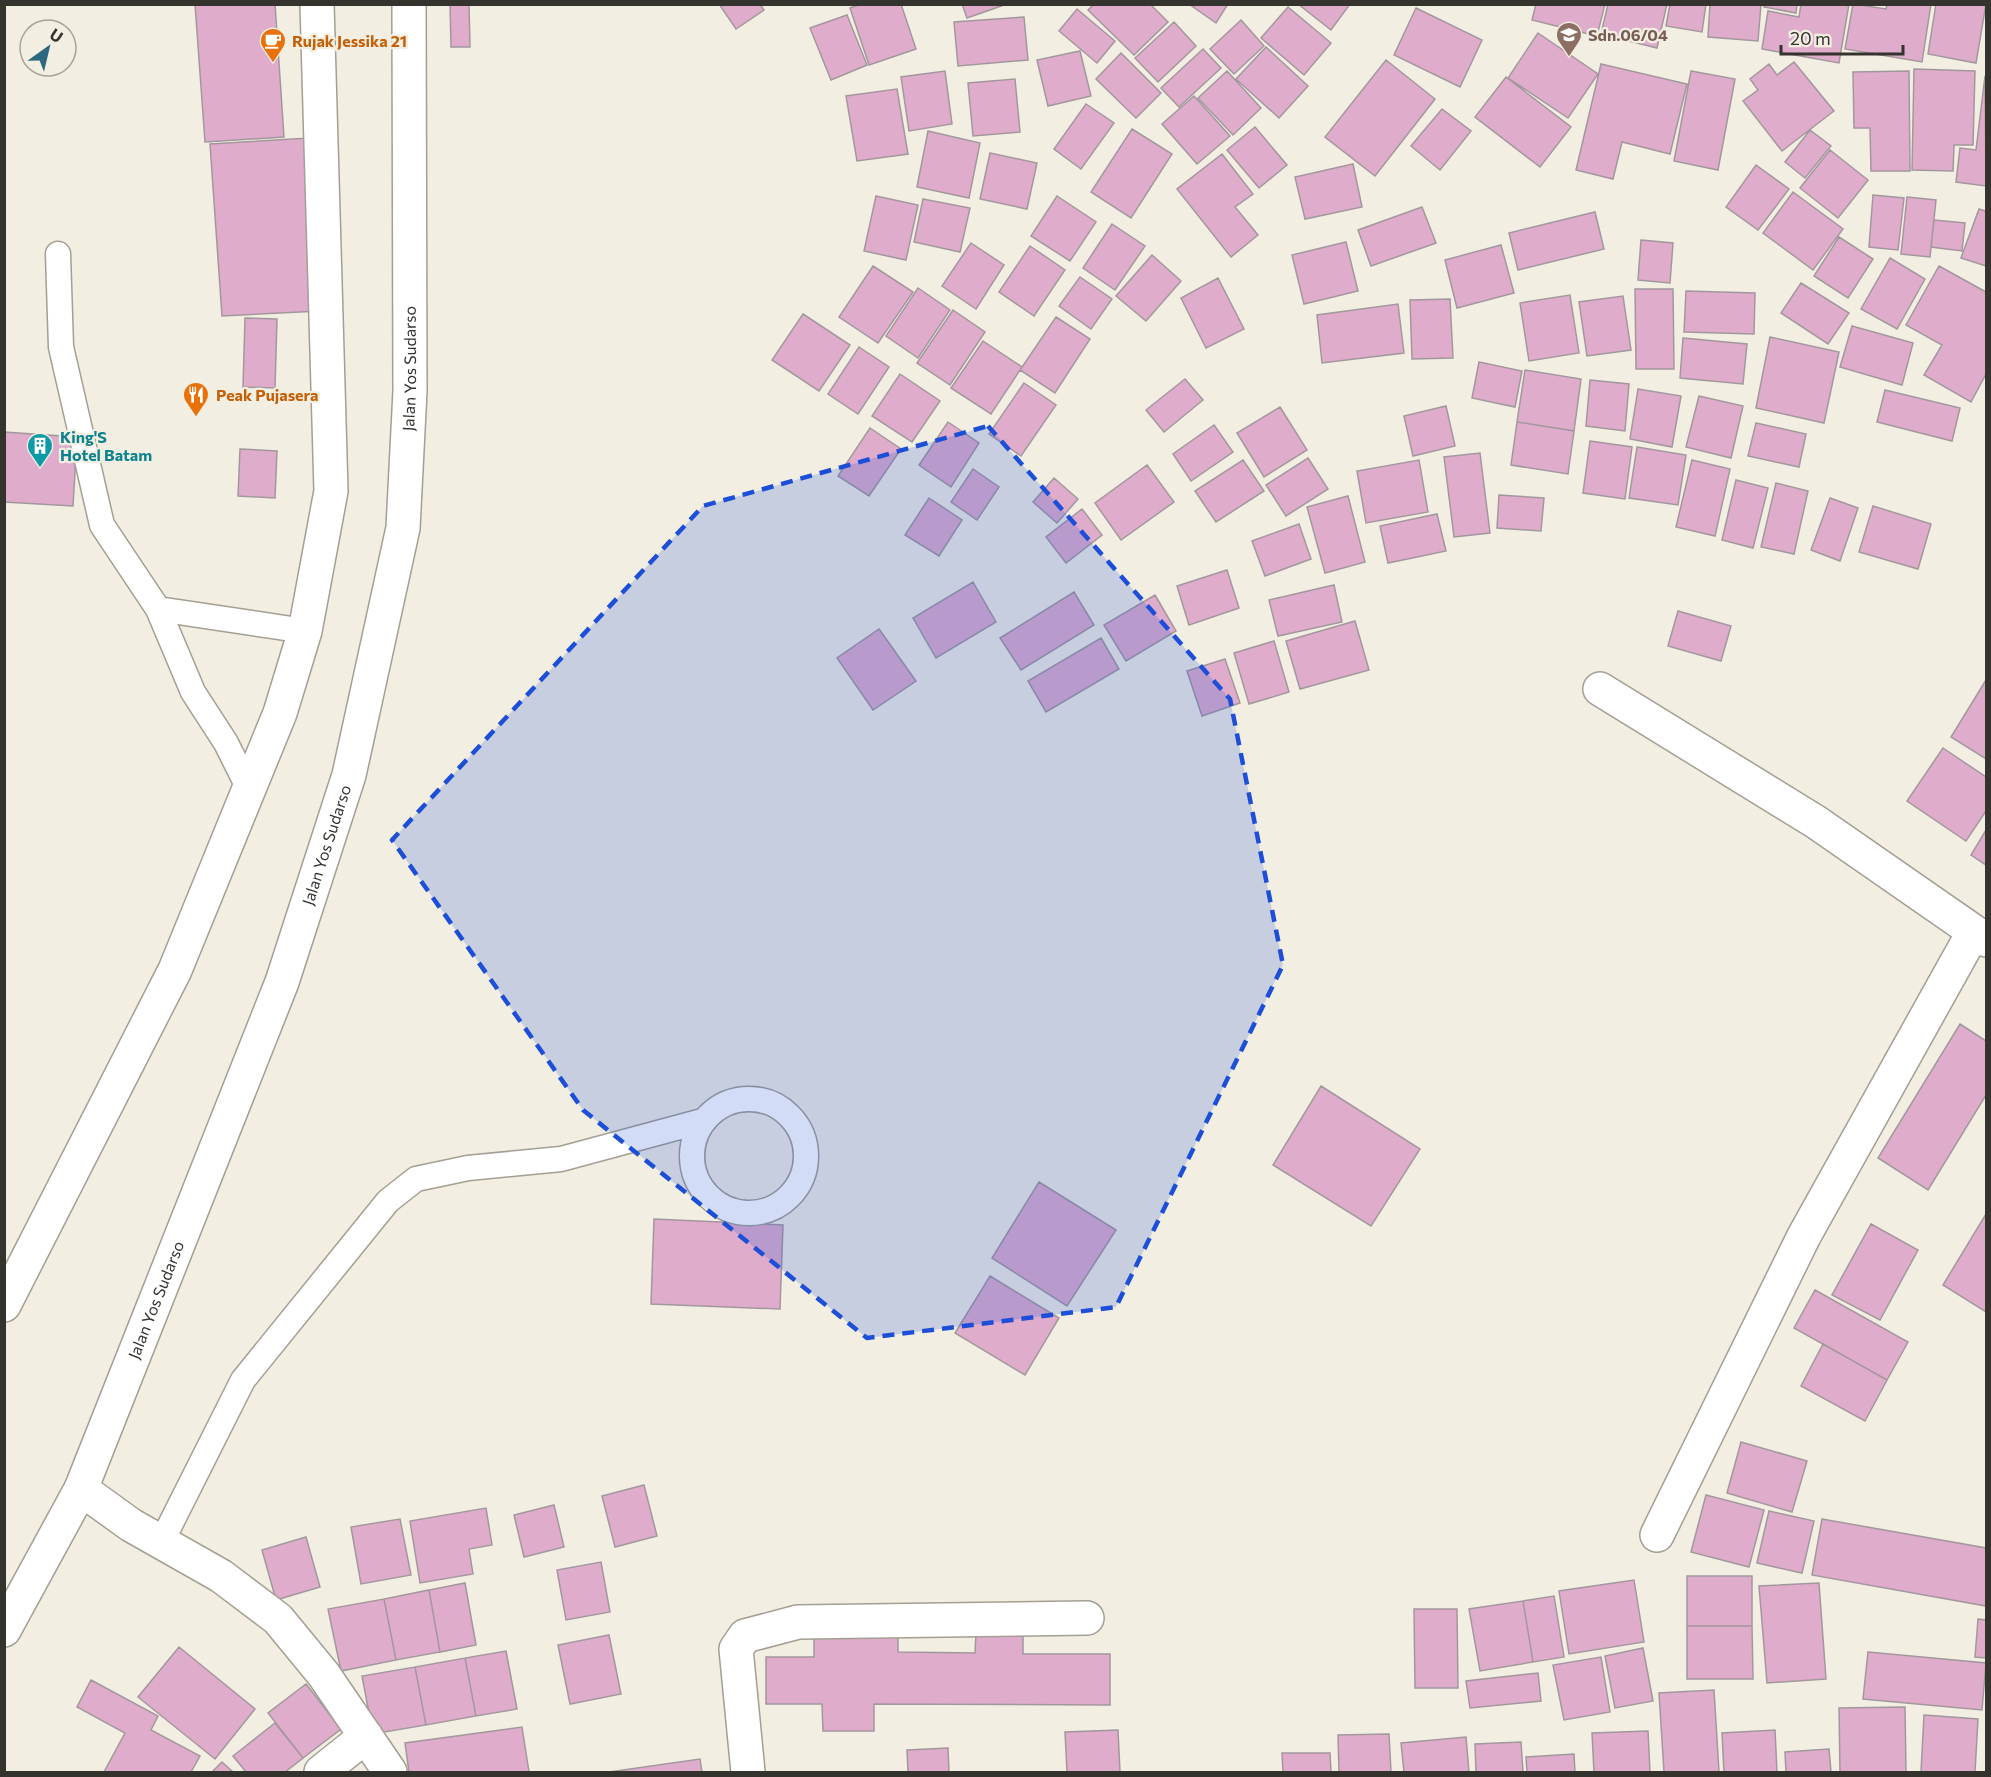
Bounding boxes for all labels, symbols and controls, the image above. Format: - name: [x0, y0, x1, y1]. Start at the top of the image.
- north arrow: [18, 18, 78, 78]
- scale bar: [1781, 18, 1902, 56]
- school or university icon: Sdn.06/04: [1554, 20, 1584, 58]
- text: U: [47, 24, 67, 46]
- place label: Sdn.06/04: [1588, 25, 1668, 44]
- cafe icon: Rujak Jessika 21: [258, 26, 288, 64]
- text: 20 m: [1790, 27, 1831, 49]
- place label: Rujak Jessika 21: [292, 31, 407, 50]
- street label: Jalan Yos Sudarso: [398, 306, 419, 432]
- restaurant icon: Peak Pujasera: [181, 380, 211, 418]
- place label: Peak Pujasera: [216, 385, 318, 404]
- place label: King'S Hotel Batam: [60, 427, 152, 464]
- building icon: King'S Hotel Batam: [25, 431, 55, 469]
- street label: Jalan Yos Sudarso: [298, 782, 354, 907]
- street label: Jalan Yos Sudarso: [124, 1238, 187, 1362]

